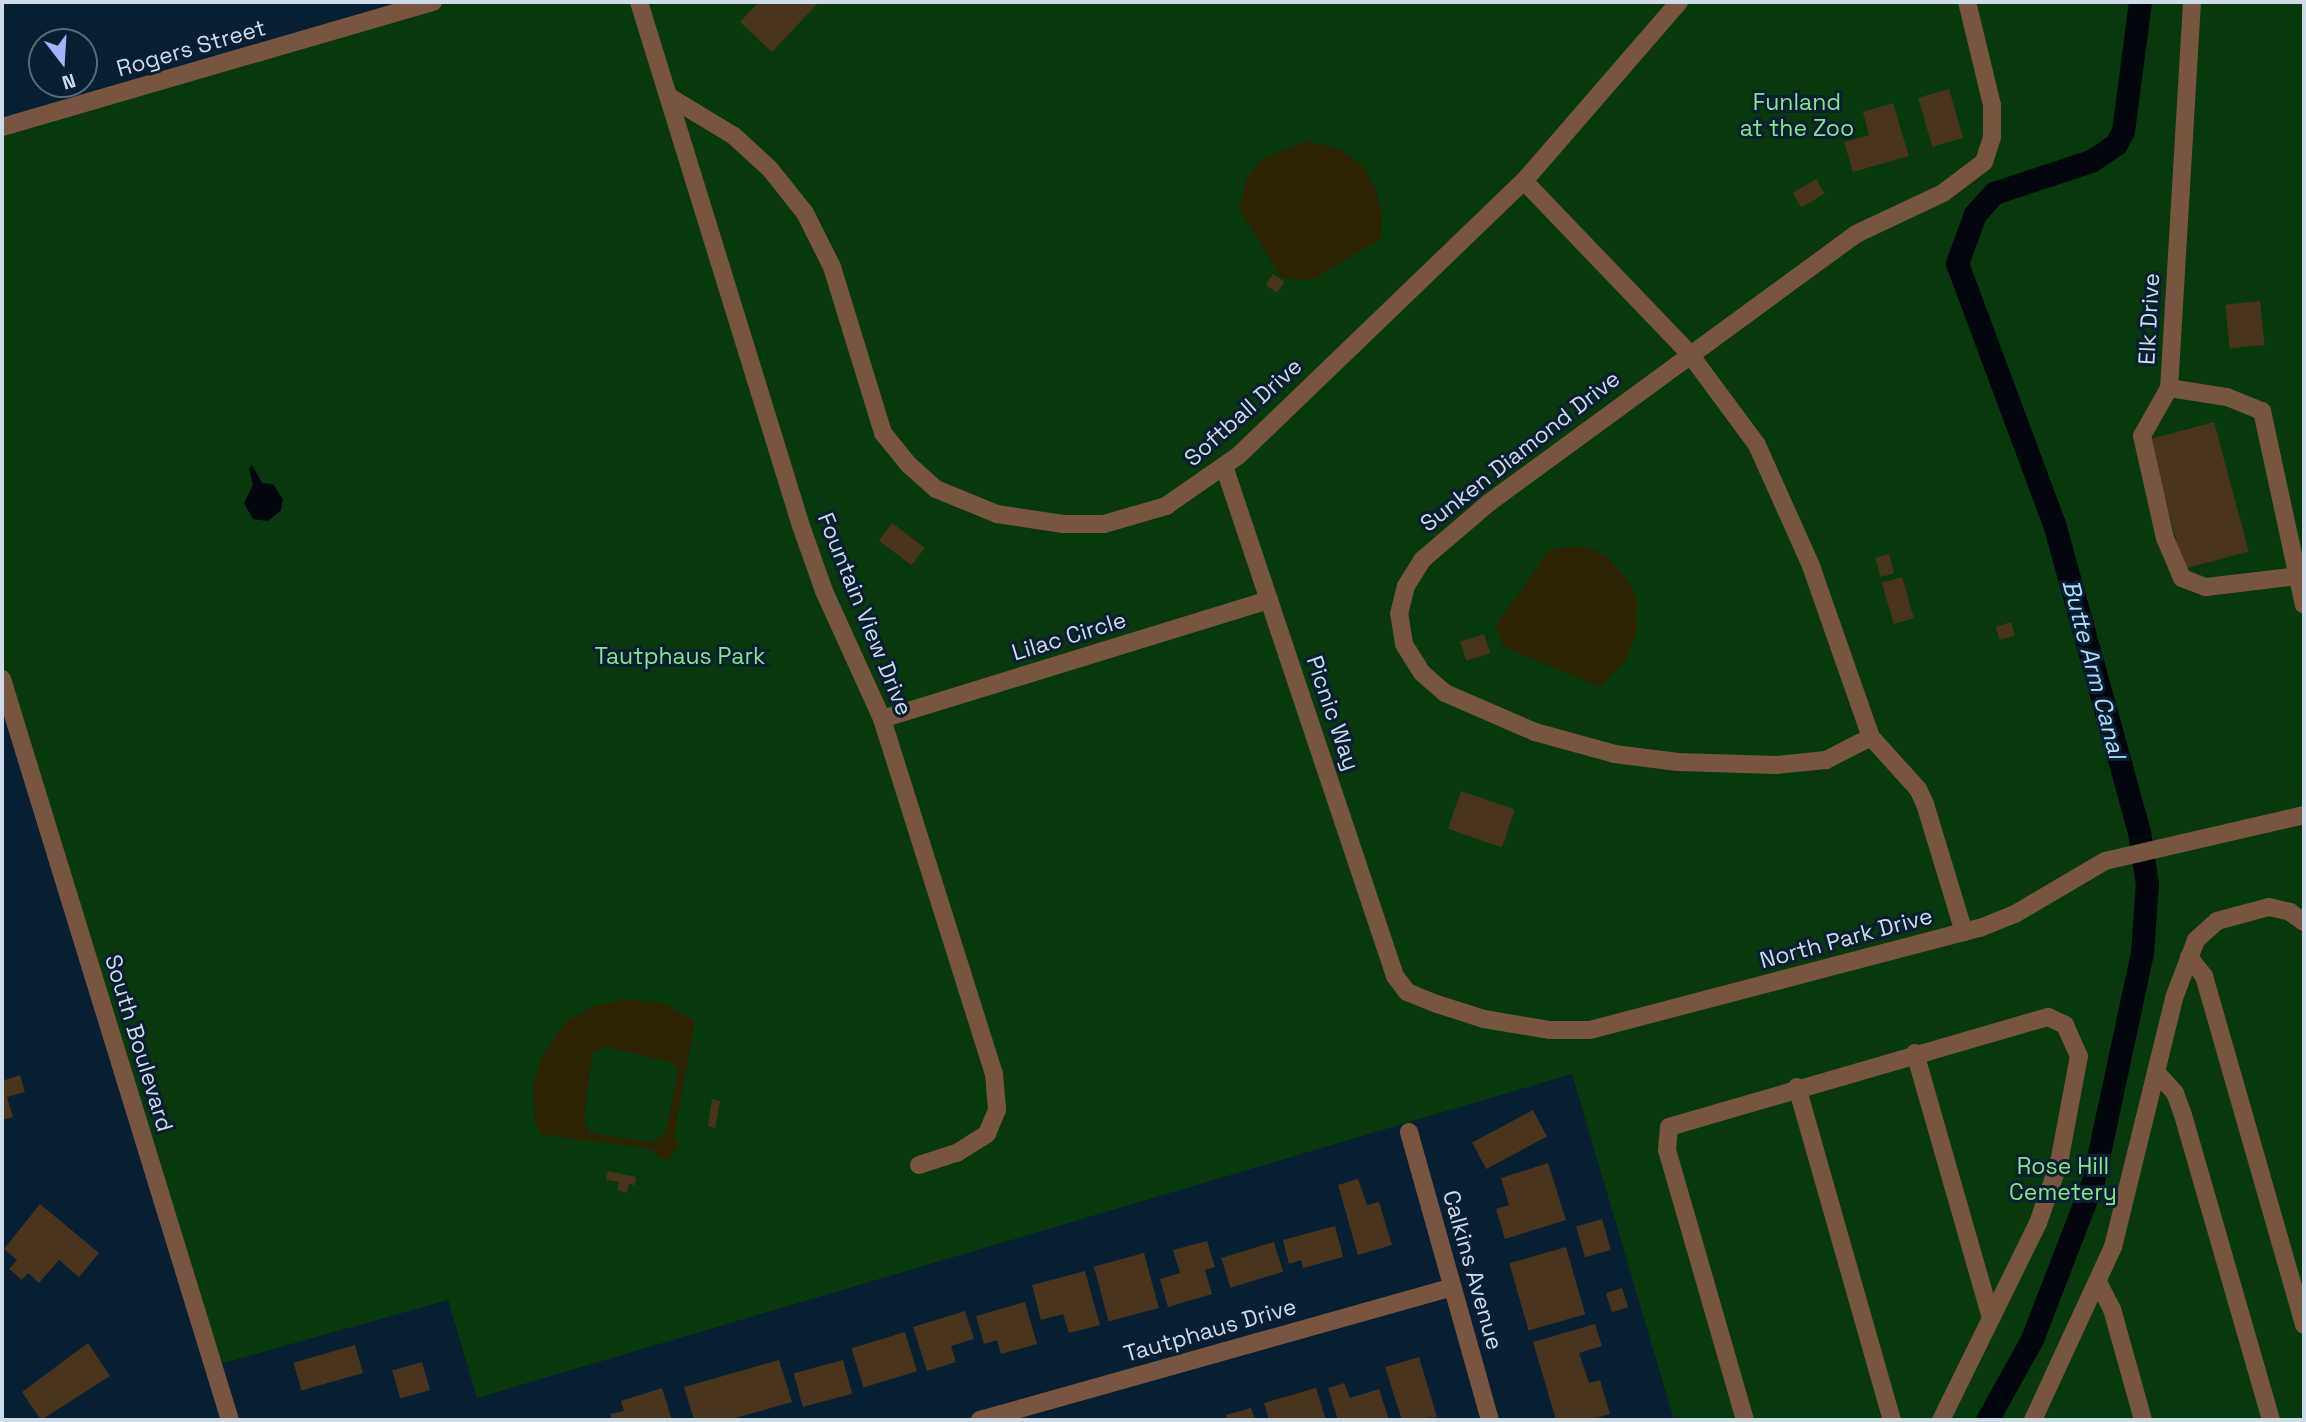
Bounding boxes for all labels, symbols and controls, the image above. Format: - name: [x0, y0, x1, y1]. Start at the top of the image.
- street label: Rogers Street: [113, 14, 269, 82]
- north arrow: [28, 28, 98, 98]
- text: N: [59, 68, 78, 95]
- park label: Funland at the Zoo: [1740, 88, 1854, 142]
- street label: Elk Drive: [2133, 272, 2165, 366]
- street label: Softball Drive: [1179, 352, 1307, 472]
- street label: Sunken Diamond Drive: [1415, 364, 1625, 538]
- street label: Fountain View Drive: [812, 508, 918, 720]
- water label: Butte Arm Canal: [2056, 576, 2132, 762]
- street label: Lilac Circle: [1009, 606, 1129, 666]
- park label: Tautphaus Park: [595, 642, 765, 670]
- street label: Picnic Way: [1300, 652, 1366, 774]
- street label: North Park Drive: [1757, 902, 1935, 974]
- street label: South Boulevard: [99, 951, 179, 1135]
- park label: Rose Hill Cemetery: [2009, 1152, 2117, 1206]
- street label: Calkins Avenue: [1437, 1187, 1509, 1353]
- street label: Tautphaus Drive: [1121, 1292, 1299, 1368]

